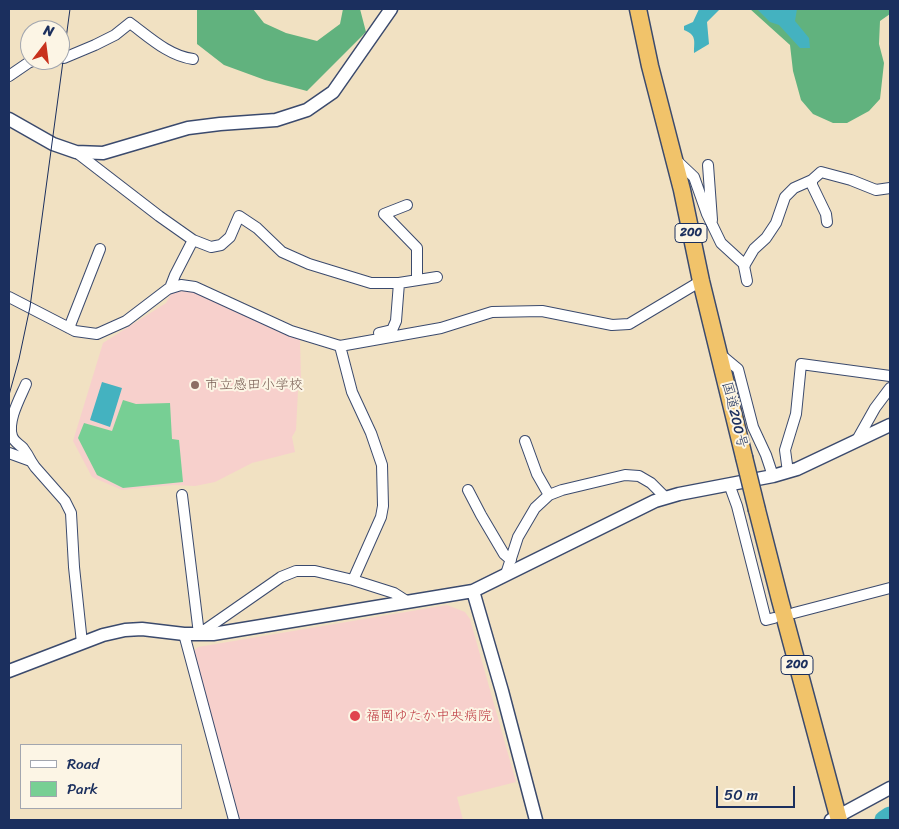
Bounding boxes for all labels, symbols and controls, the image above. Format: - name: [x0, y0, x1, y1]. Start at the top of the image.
- text: N: [41, 18, 57, 44]
- north arrow: [20, 20, 70, 70]
- road number: 200: [675, 224, 707, 242]
- place label: 市立感田小学校: [205, 377, 303, 393]
- marker: 市立感田小学校: [189, 379, 201, 391]
- street label: 国道200号: [718, 380, 750, 450]
- road number: 200: [781, 656, 813, 674]
- place label: 福岡ゆたか中央病院: [366, 708, 492, 724]
- marker: 福岡ゆたか中央病院: [348, 709, 362, 723]
- legend: [20, 744, 182, 809]
- text: Road: [67, 751, 99, 777]
- text: Park: [67, 776, 98, 802]
- scale bar: [719, 776, 798, 808]
- text: 50 m: [724, 782, 758, 808]

